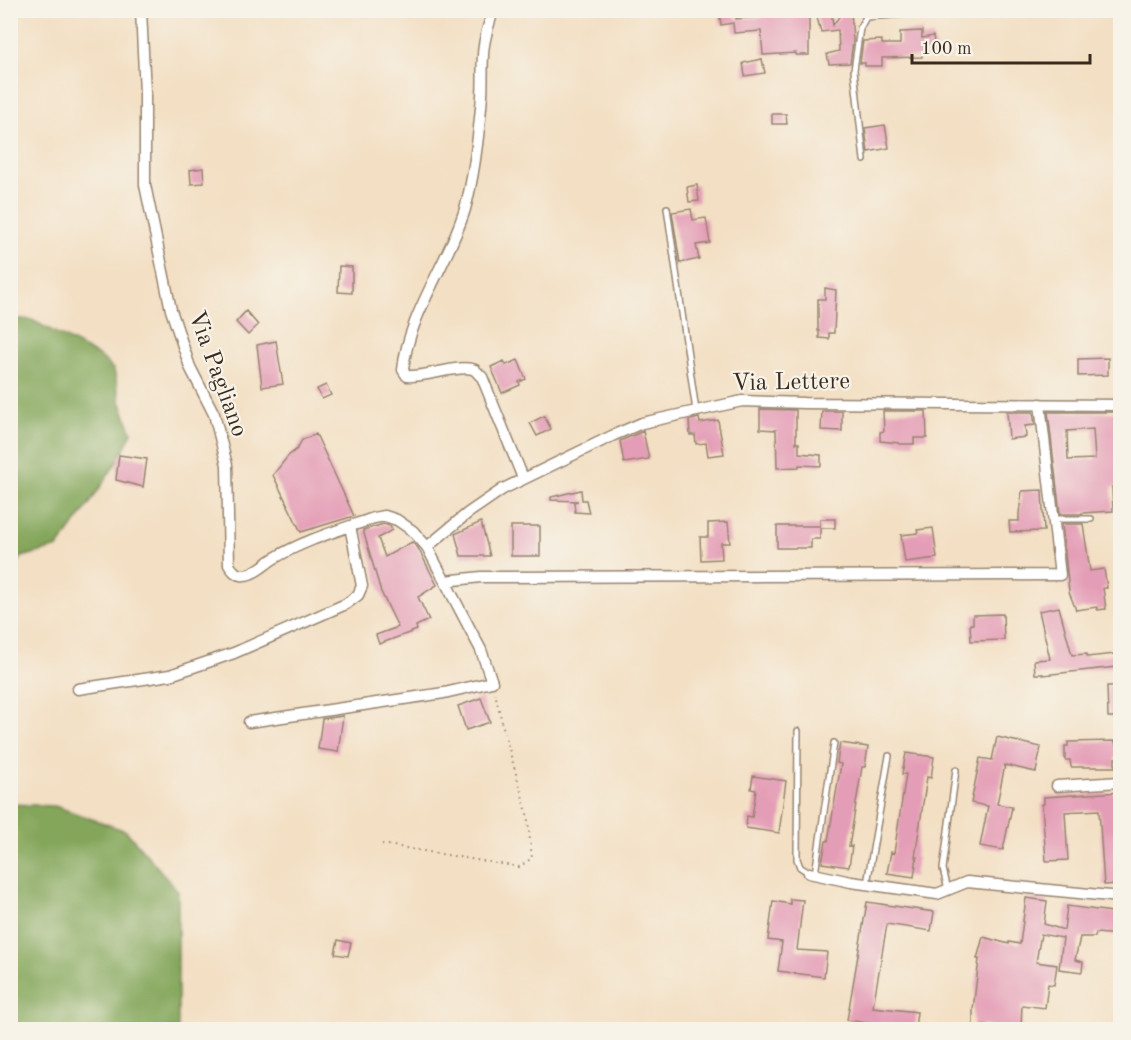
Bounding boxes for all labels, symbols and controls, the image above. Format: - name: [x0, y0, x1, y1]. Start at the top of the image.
- scale bar: [912, 27, 1090, 65]
- text: 100 m: [921, 40, 972, 58]
- street label: Via Pagliano: [183, 308, 251, 440]
- street label: Via Lettere: [732, 370, 850, 396]

